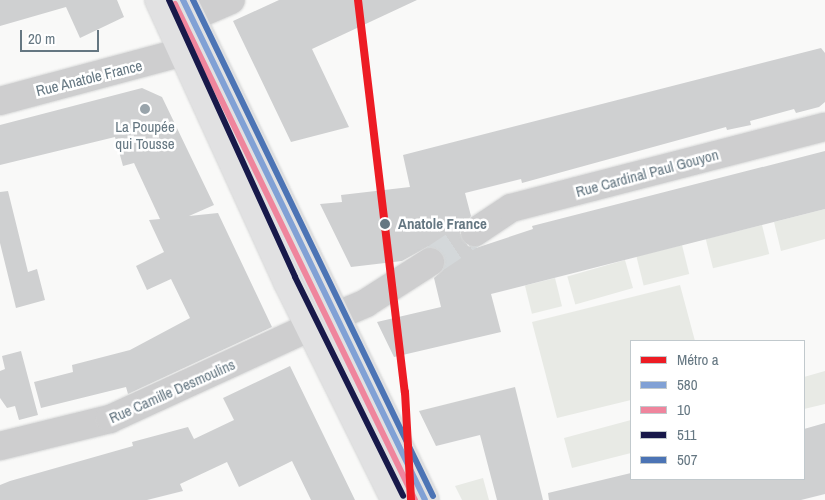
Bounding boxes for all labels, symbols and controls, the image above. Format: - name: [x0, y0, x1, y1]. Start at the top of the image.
- scale bar: [22, 20, 101, 52]
- text: 20 m: [28, 28, 55, 49]
- street label: Rue Anatole France: [34, 56, 144, 100]
- marker: La Poupée qui Tousse: [139, 103, 151, 115]
- place label: La Poupée qui Tousse: [115, 117, 175, 152]
- street label: Rue Cardinal Paul Gouyon: [574, 145, 720, 201]
- marker: Anatole France: [376, 215, 394, 233]
- place label: Anatole France: [398, 215, 487, 233]
- legend: [630, 340, 805, 480]
- text: Métro a: [677, 349, 719, 370]
- street label: Rue Camille Desmoulins: [106, 355, 238, 427]
- text: 580: [677, 374, 698, 395]
- text: 10: [677, 399, 691, 420]
- text: 511: [677, 424, 697, 445]
- text: 507: [677, 449, 698, 470]

